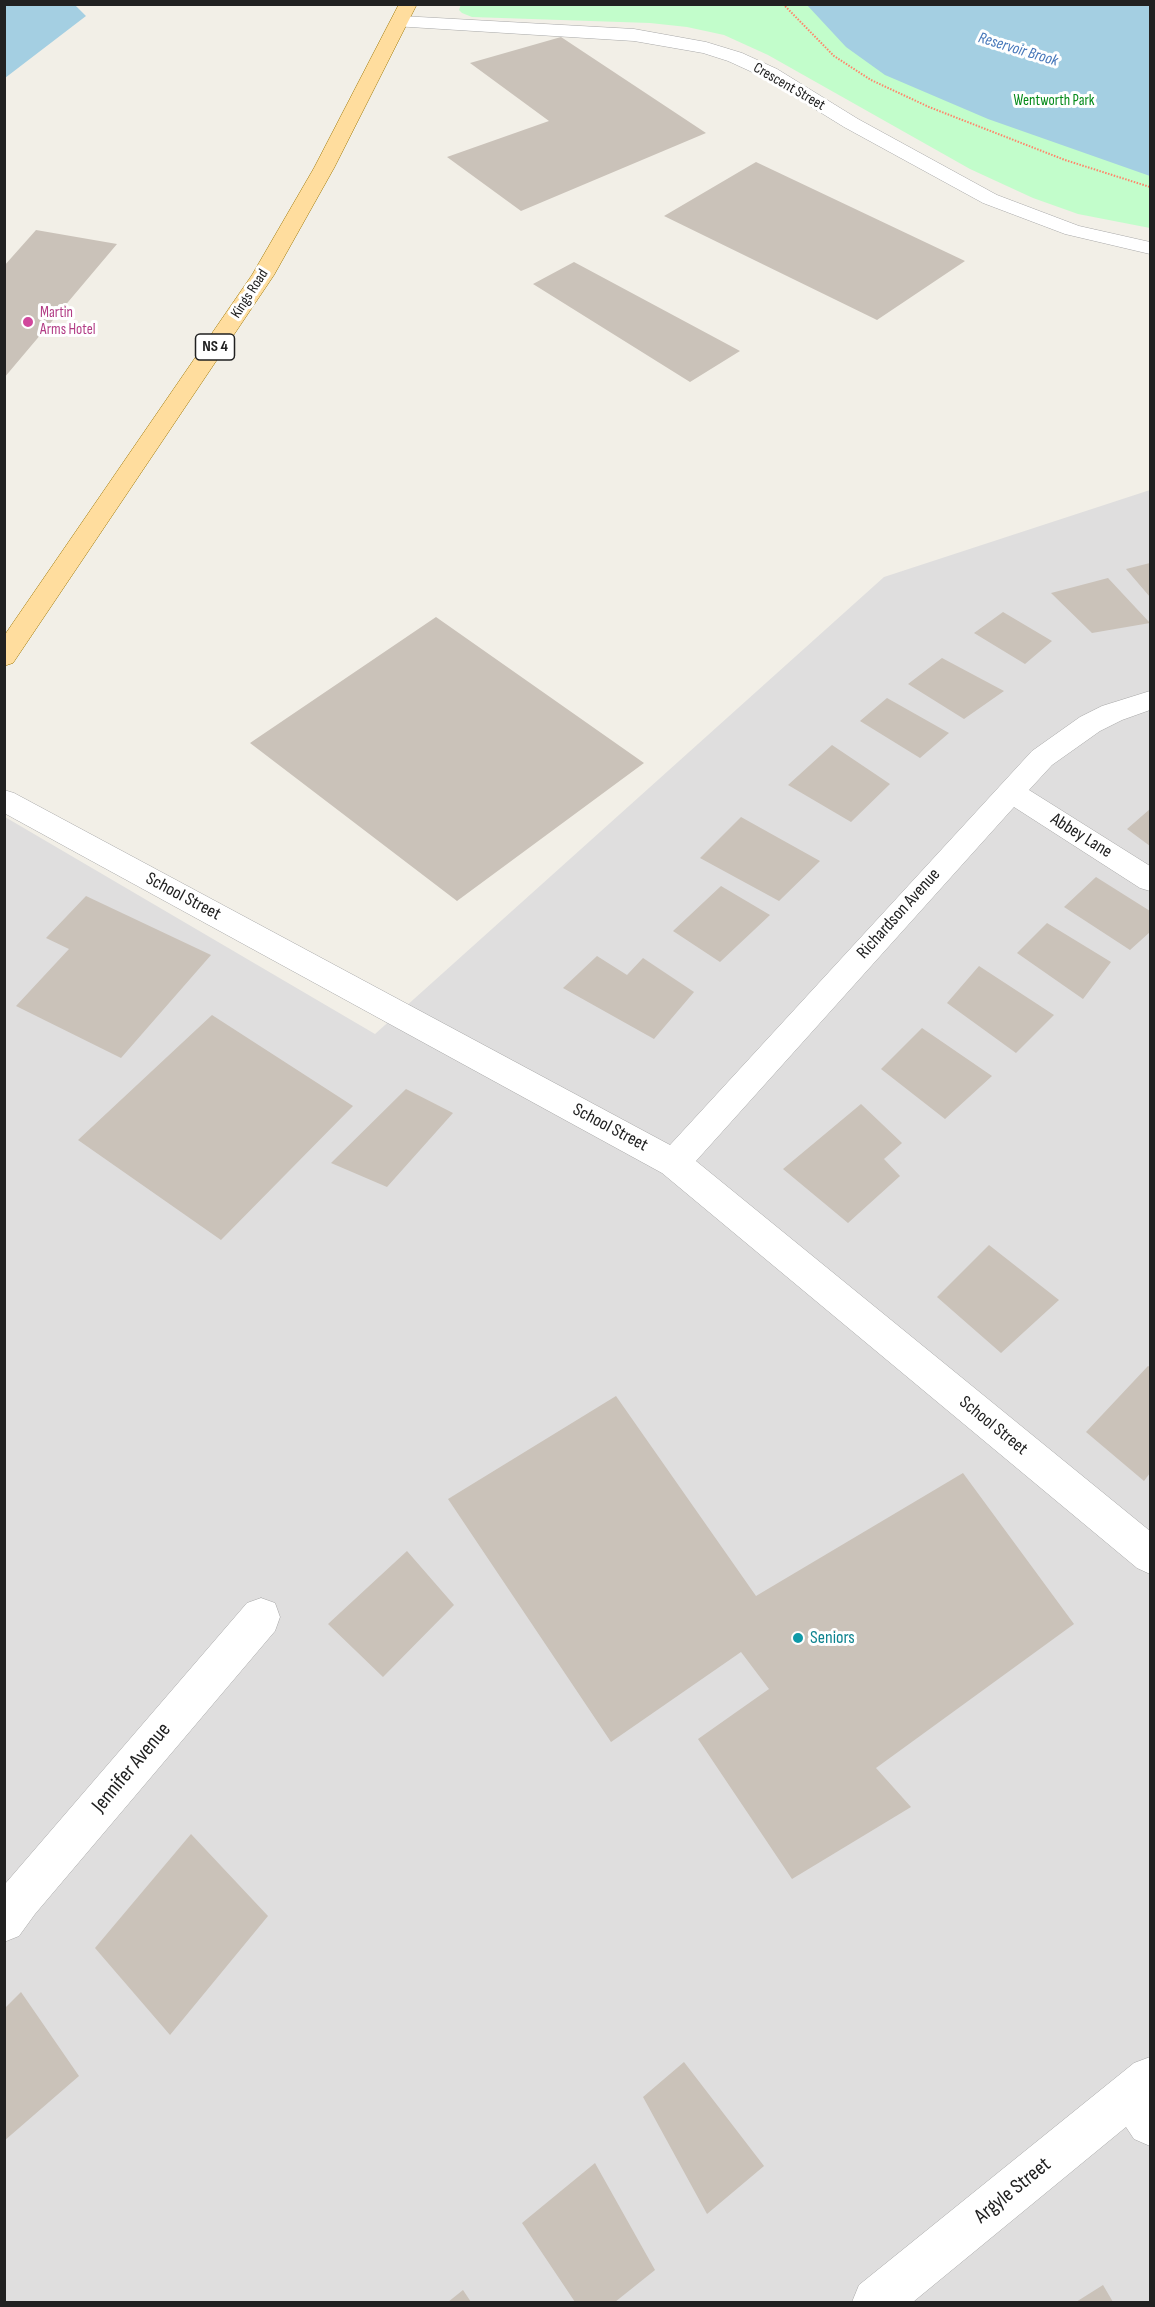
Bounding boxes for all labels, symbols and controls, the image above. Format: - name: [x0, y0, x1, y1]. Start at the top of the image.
- water label: Reservoir Brook: [976, 29, 1060, 71]
- street label: Crescent Street: [750, 59, 828, 115]
- park label: Wentworth Park: [1013, 92, 1095, 110]
- street label: Kings Road: [228, 266, 272, 322]
- place label: Martin Arms Hotel: [40, 304, 96, 339]
- marker: Martin Arms Hotel: [21, 315, 35, 329]
- road number: NS 4: [196, 334, 234, 360]
- street label: Abbey Lane: [1046, 809, 1116, 863]
- street label: Richardson Avenue: [853, 864, 945, 964]
- street label: School Street: [142, 868, 224, 926]
- street label: School Street: [569, 1099, 651, 1157]
- street label: School Street: [954, 1392, 1032, 1460]
- place label: Seniors: [810, 1627, 855, 1649]
- marker: Seniors: [791, 1631, 805, 1645]
- street label: Jennifer Avenue: [87, 1718, 177, 1818]
- street label: Argyle Street: [970, 2153, 1056, 2229]

